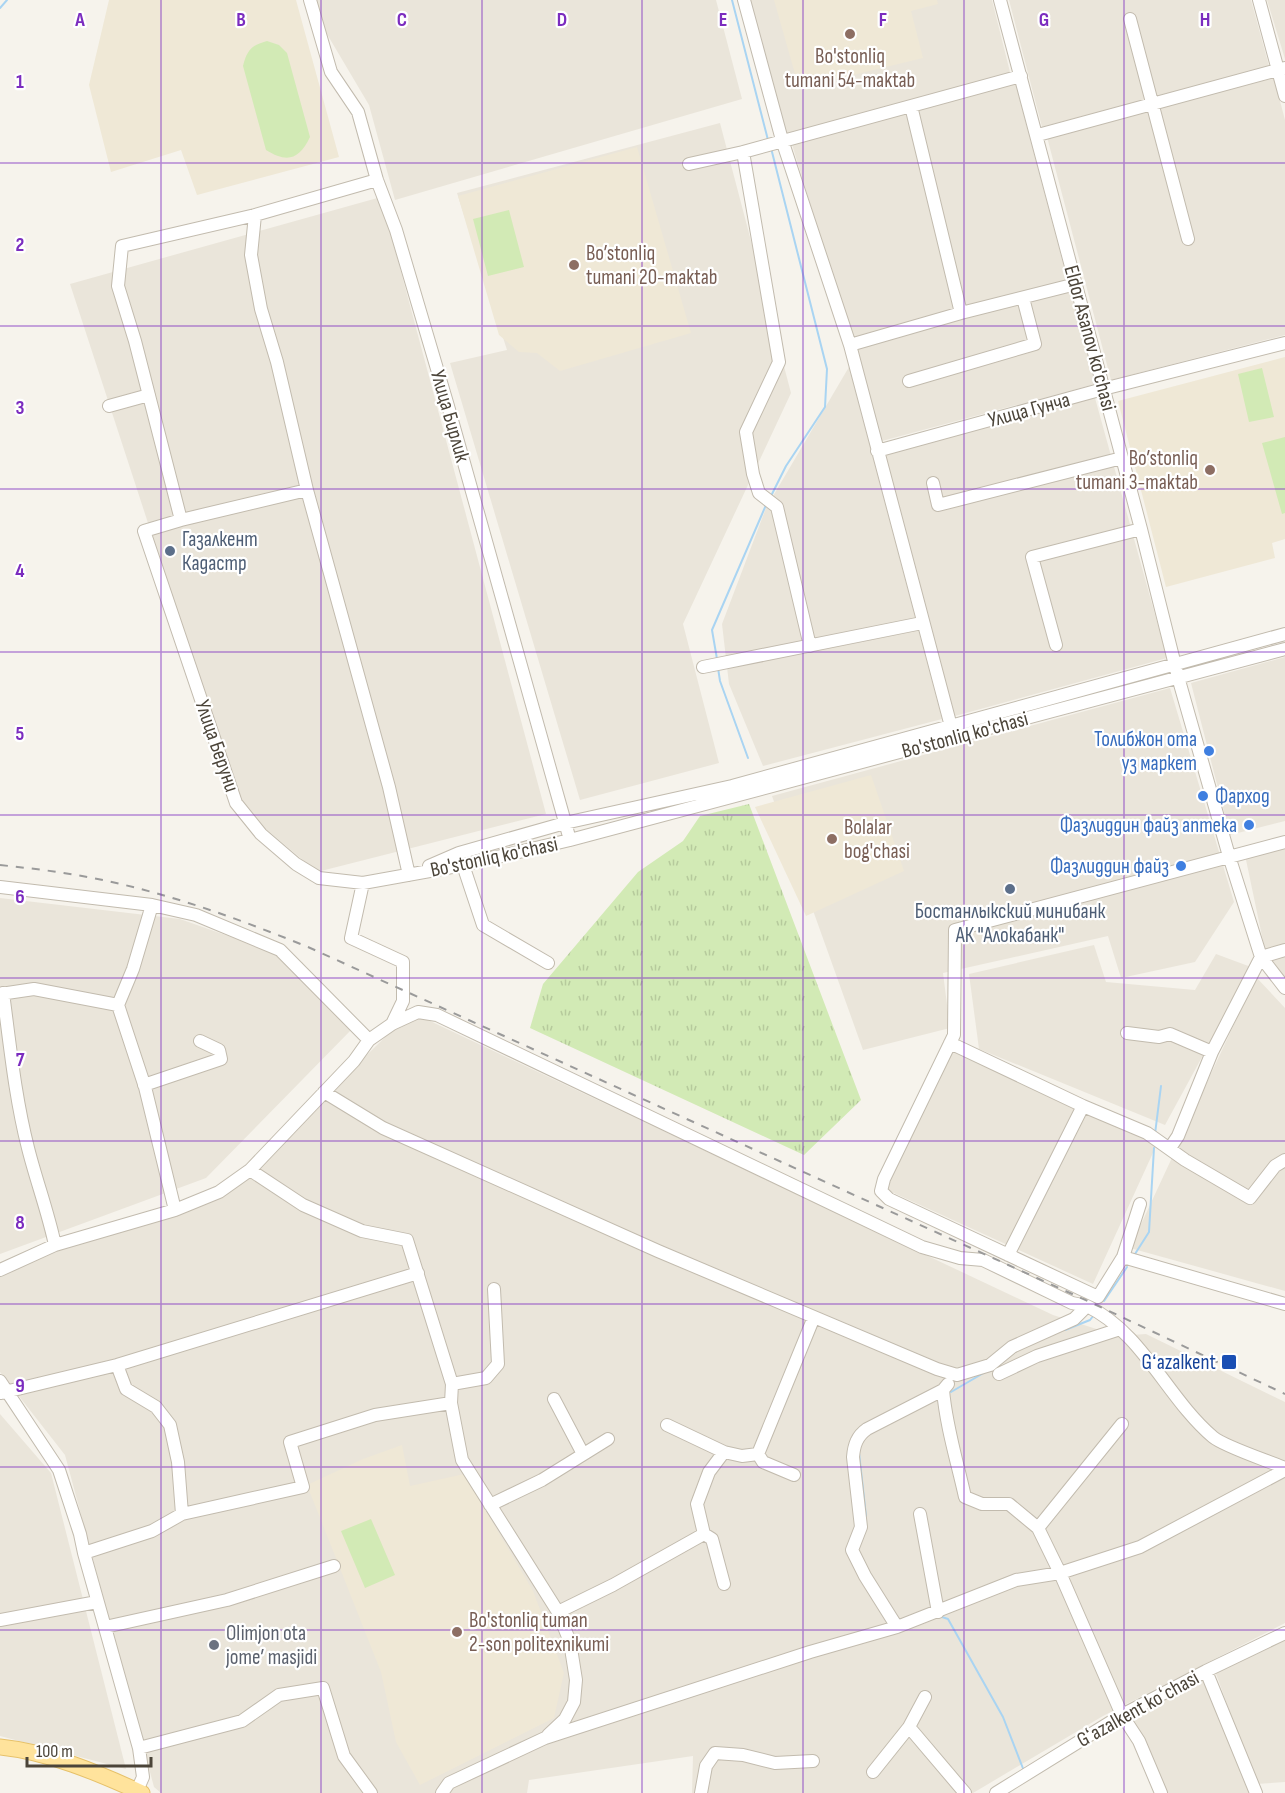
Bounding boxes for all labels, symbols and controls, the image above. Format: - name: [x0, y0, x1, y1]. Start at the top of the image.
- text: A: [74, 8, 85, 32]
- text: B: [236, 8, 246, 32]
- text: C: [397, 8, 407, 32]
- text: D: [557, 8, 567, 32]
- text: E: [719, 8, 727, 32]
- text: F: [879, 8, 887, 32]
- text: G: [1039, 8, 1049, 32]
- text: H: [1200, 8, 1210, 32]
- marker: Bo'stonliq tumani 54-maktab: [843, 27, 857, 41]
- place label: Bo'stonliq tumani 54-maktab: [785, 44, 915, 93]
- text: 1: [16, 70, 24, 94]
- text: 2: [16, 233, 24, 257]
- place label: Bo’stonliq tumani 20-maktab: [586, 241, 717, 290]
- marker: Bo’stonliq tumani 20-maktab: [567, 258, 581, 272]
- street label: Eldor Asanov ko'chasi: [1059, 263, 1121, 413]
- street label: Улица Бирлик: [425, 367, 475, 465]
- street label: Улица Гунча: [985, 387, 1073, 433]
- text: 3: [16, 396, 25, 420]
- place label: Bo’stonliq tumani 3-maktab: [1076, 446, 1198, 495]
- marker: Bo’stonliq tumani 3-maktab: [1203, 463, 1217, 477]
- place label: Газалкент Кадастр: [182, 527, 258, 576]
- marker: Газалкент Кадастр: [163, 544, 177, 558]
- text: 4: [15, 559, 25, 583]
- street label: Улица Беруни: [190, 697, 244, 795]
- street label: Bo'stonliq ko'chasi: [899, 706, 1031, 764]
- text: 5: [16, 722, 25, 746]
- place label: Толибжон ота уз маркет: [1094, 727, 1197, 776]
- marker: Толибжон ота уз маркет: [1202, 744, 1216, 758]
- place label: Фарход: [1215, 784, 1270, 809]
- marker: Фарход: [1196, 789, 1210, 803]
- place label: Фазлиддин файз аптека: [1060, 813, 1237, 838]
- place label: Bolalar bog'chasi: [844, 815, 910, 864]
- marker: Фазлиддин файз аптека: [1242, 818, 1256, 832]
- street label: Bo'stonliq ko'chasi: [428, 831, 560, 883]
- marker: Bolalar bog'chasi: [825, 832, 839, 846]
- place label: Фазлиддин файз: [1050, 854, 1169, 879]
- marker: Фазлиддин файз: [1174, 859, 1188, 873]
- marker: Бостанлыкский минибанк АК "Алокабанк": [1003, 882, 1017, 896]
- text: 6: [15, 885, 25, 909]
- place label: Бостанлыкский минибанк АК "Алокабанк": [915, 899, 1105, 948]
- text: 7: [16, 1048, 25, 1072]
- text: 8: [15, 1211, 25, 1235]
- place label: Gʻazalkent: [1142, 1350, 1216, 1375]
- marker: Gʻazalkent: [1220, 1353, 1238, 1371]
- text: 9: [15, 1374, 25, 1398]
- place label: Bo'stonliq tuman 2-son politexnikumi: [469, 1608, 609, 1657]
- place label: Olimjon ota jome’ masjidi: [225, 1621, 317, 1670]
- marker: Bo'stonliq tuman 2-son politexnikumi: [450, 1625, 464, 1639]
- marker: Olimjon ota jome’ masjidi: [207, 1638, 221, 1652]
- street label: Gʻazalkent koʻchasi: [1073, 1665, 1203, 1753]
- scale bar: [27, 1730, 152, 1768]
- text: 100 m: [36, 1741, 73, 1762]

